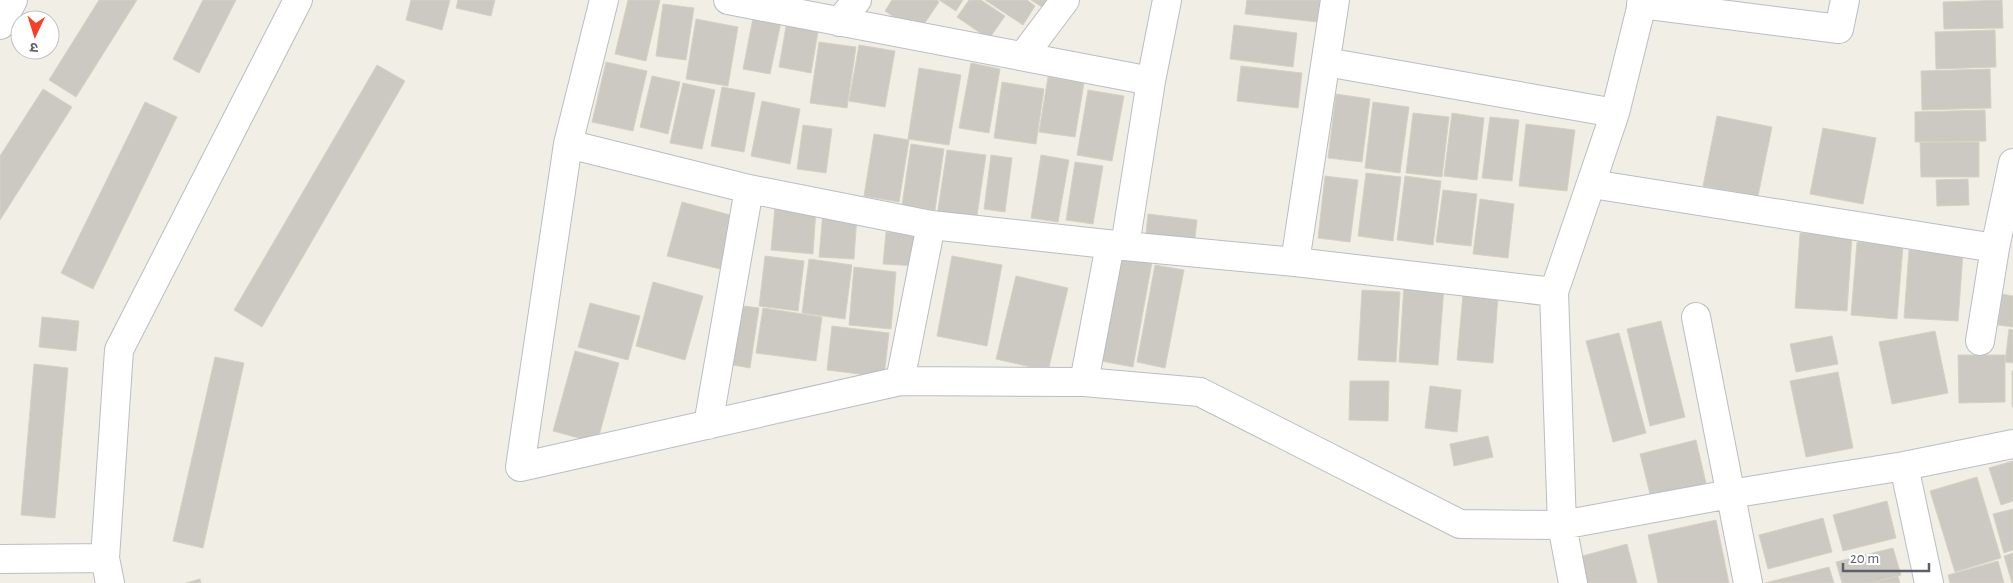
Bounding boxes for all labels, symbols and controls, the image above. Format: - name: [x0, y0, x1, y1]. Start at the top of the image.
- north arrow: [10, 10, 60, 60]
- text: उ: [29, 40, 39, 54]
- scale bar: [1843, 540, 1929, 572]
- text: 20 m: [1850, 551, 1879, 566]

